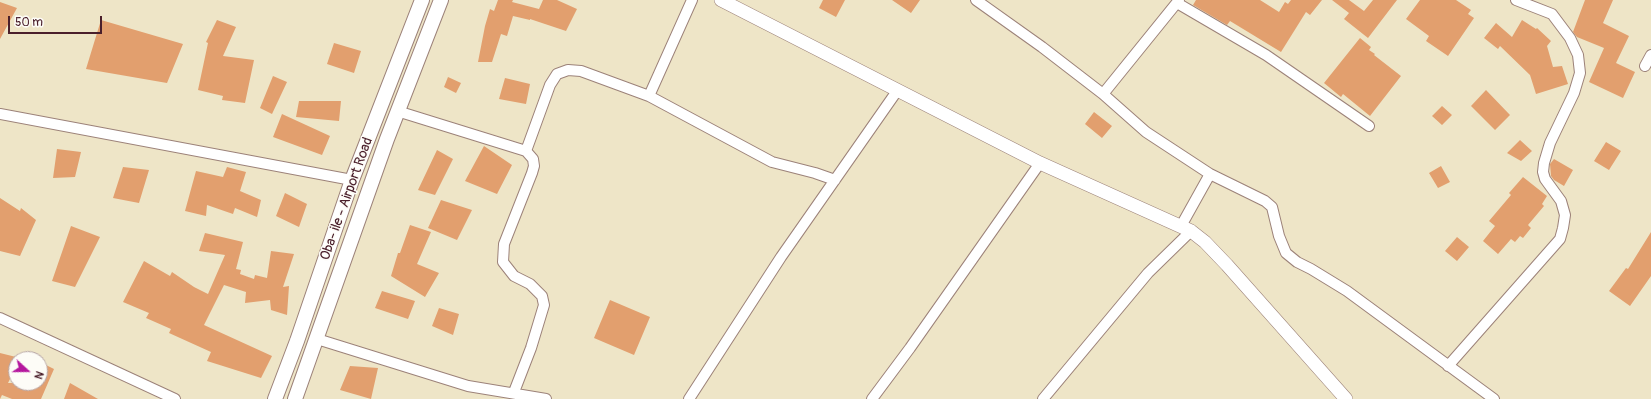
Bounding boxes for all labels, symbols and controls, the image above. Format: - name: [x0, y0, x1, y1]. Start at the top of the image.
- scale bar: [10, 8, 104, 34]
- text: 50 m: [15, 15, 43, 30]
- street label: Oba- ile - Airport Road: [317, 135, 377, 263]
- north arrow: [8, 351, 48, 391]
- text: N: [31, 369, 46, 381]

